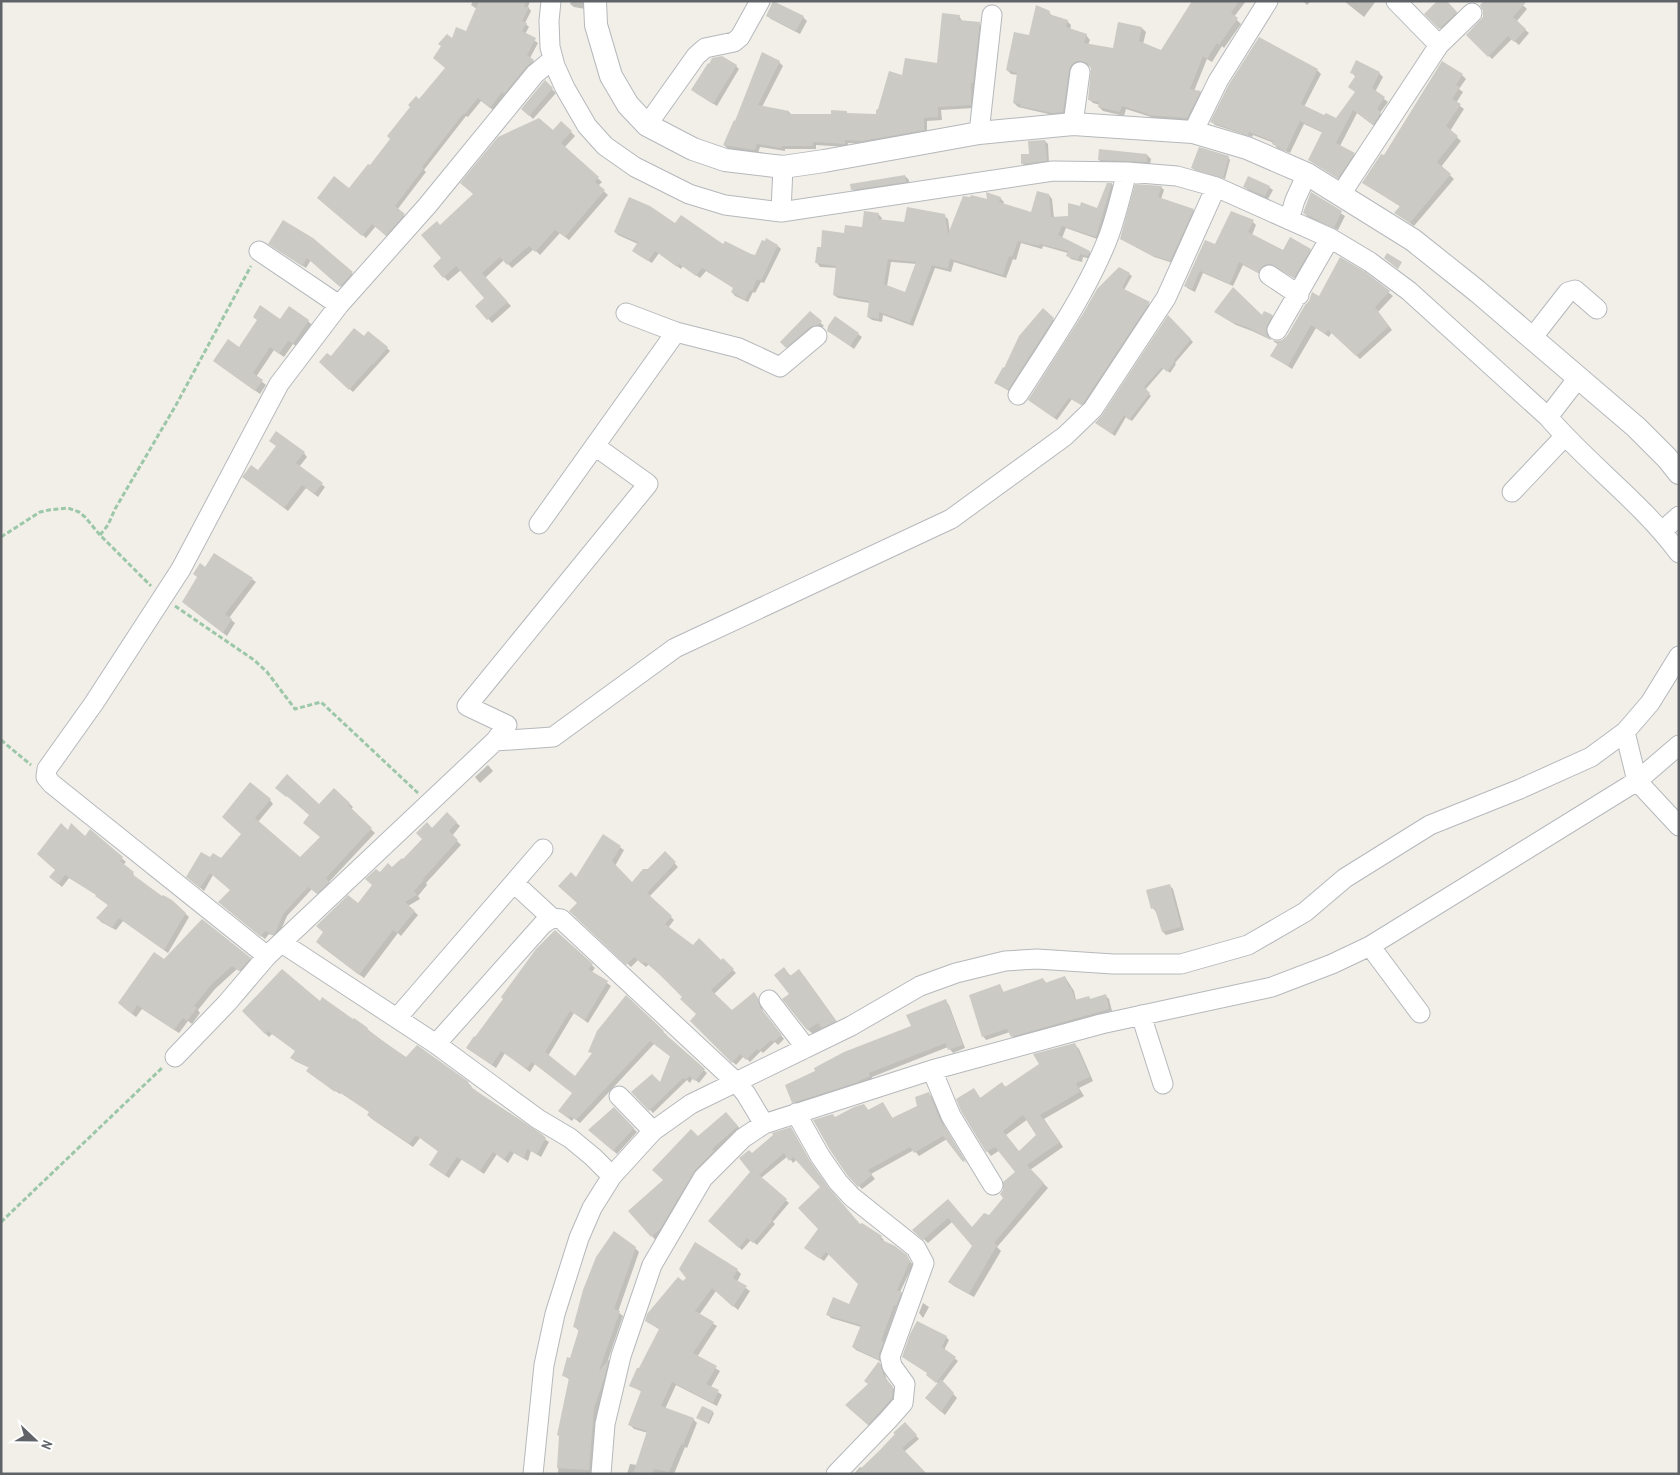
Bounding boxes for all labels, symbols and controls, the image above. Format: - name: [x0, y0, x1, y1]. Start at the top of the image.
- north arrow: [10, 1415, 60, 1465]
- text: N: [37, 1438, 57, 1452]

